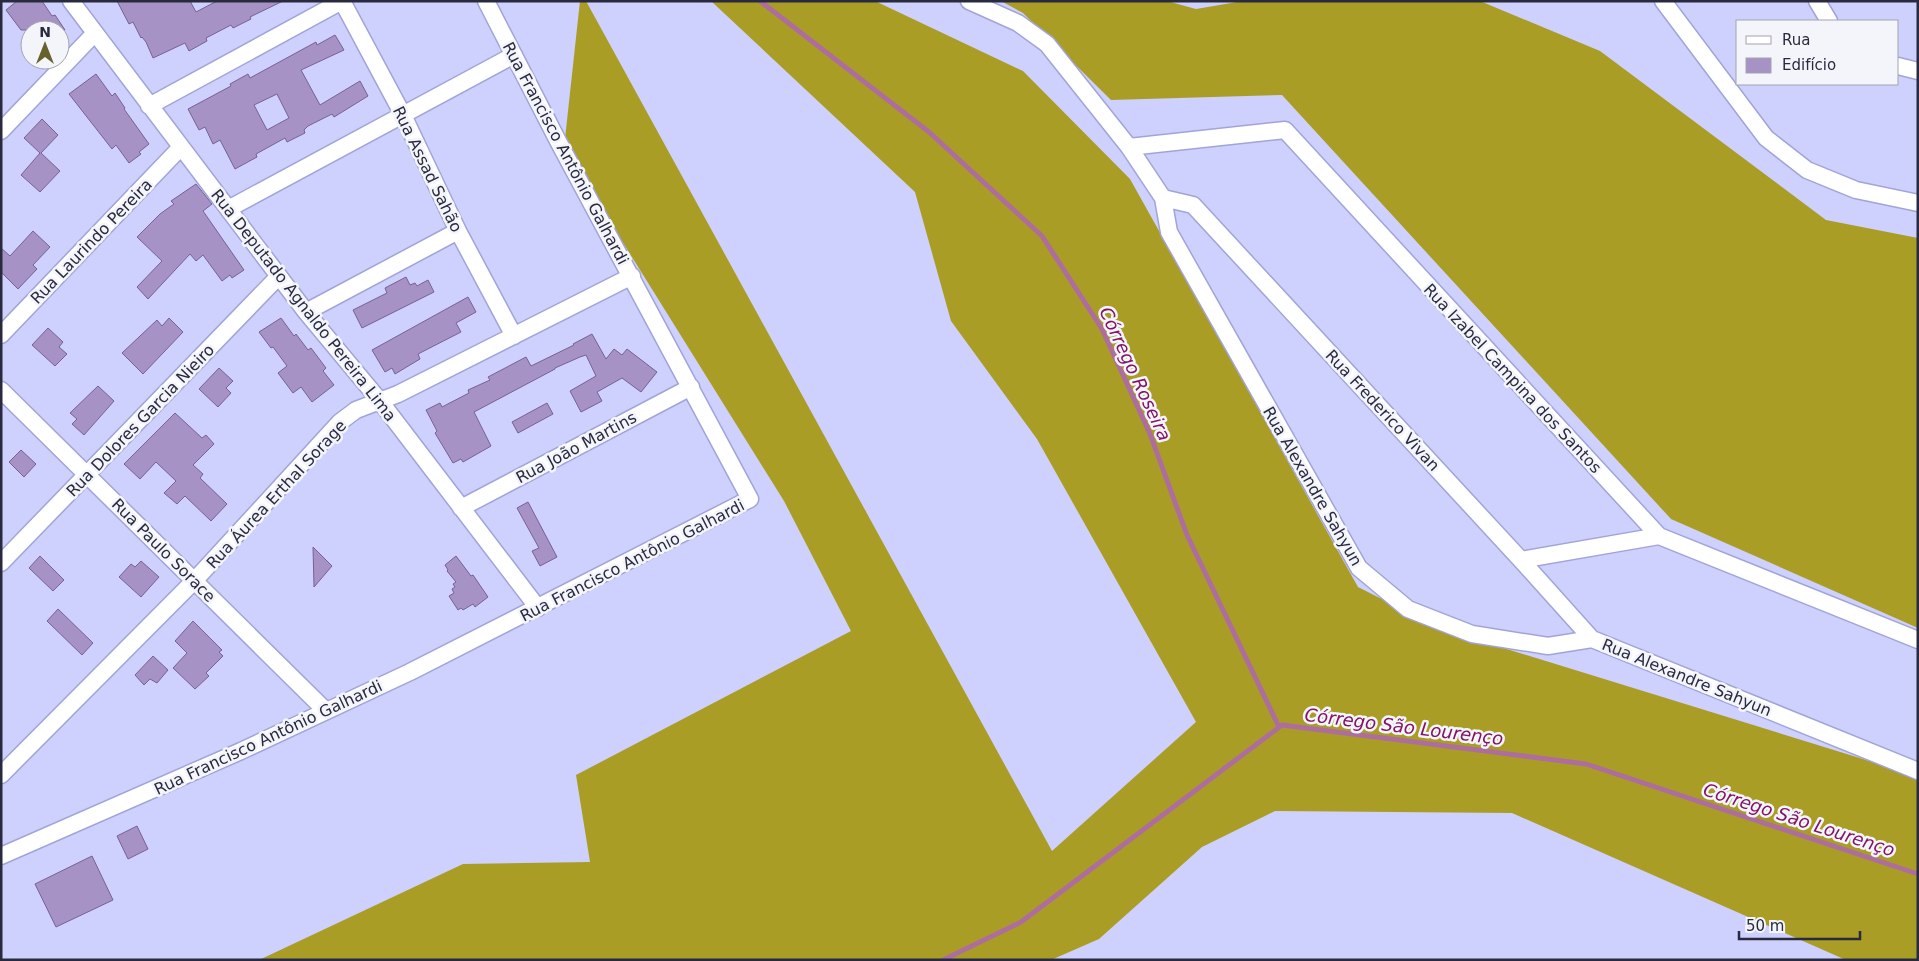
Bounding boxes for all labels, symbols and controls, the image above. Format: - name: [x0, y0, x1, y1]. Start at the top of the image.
- north arrow: [20, 20, 70, 70]
- legend: [1736, 20, 1899, 85]
- text: N: [39, 24, 51, 40]
- text: Rua: [1782, 31, 1810, 49]
- street label: Rua Francisco Antônio Galhardi: [499, 39, 632, 268]
- text: Edifício: [1782, 56, 1836, 74]
- street label: Rua Assad Sahão: [389, 103, 466, 235]
- street label: Rua Laurindo Pereira: [27, 175, 156, 308]
- street label: Rua Deputado Agnaldo Pereira Lima: [207, 186, 400, 425]
- street label: Rua Izabel Campina dos Santos: [1420, 280, 1605, 477]
- water label: Córrego Roseira: [1095, 304, 1176, 444]
- street label: Rua Dolores Garcia Nieiro: [62, 340, 218, 501]
- street label: Rua Frederico Vivan: [1322, 346, 1444, 475]
- street label: Rua Alexandre Sahyun: [1259, 403, 1366, 569]
- street label: Rua João Martins: [513, 408, 640, 487]
- street label: Rua Áurea Erthal Sorage: [202, 416, 350, 573]
- street label: Rua Paulo Sorace: [108, 495, 219, 606]
- street label: Rua Francisco Antônio Galhardi: [517, 495, 748, 626]
- street label: Rua Alexandre Sahyun: [1599, 635, 1774, 720]
- street label: Rua Francisco Antônio Galhardi: [151, 676, 385, 799]
- water label: Córrego São Lourenço: [1303, 704, 1505, 749]
- water label: Córrego São Lourenço: [1701, 779, 1898, 860]
- scale bar: [1739, 908, 1860, 940]
- text: 50 m: [1746, 917, 1784, 935]

